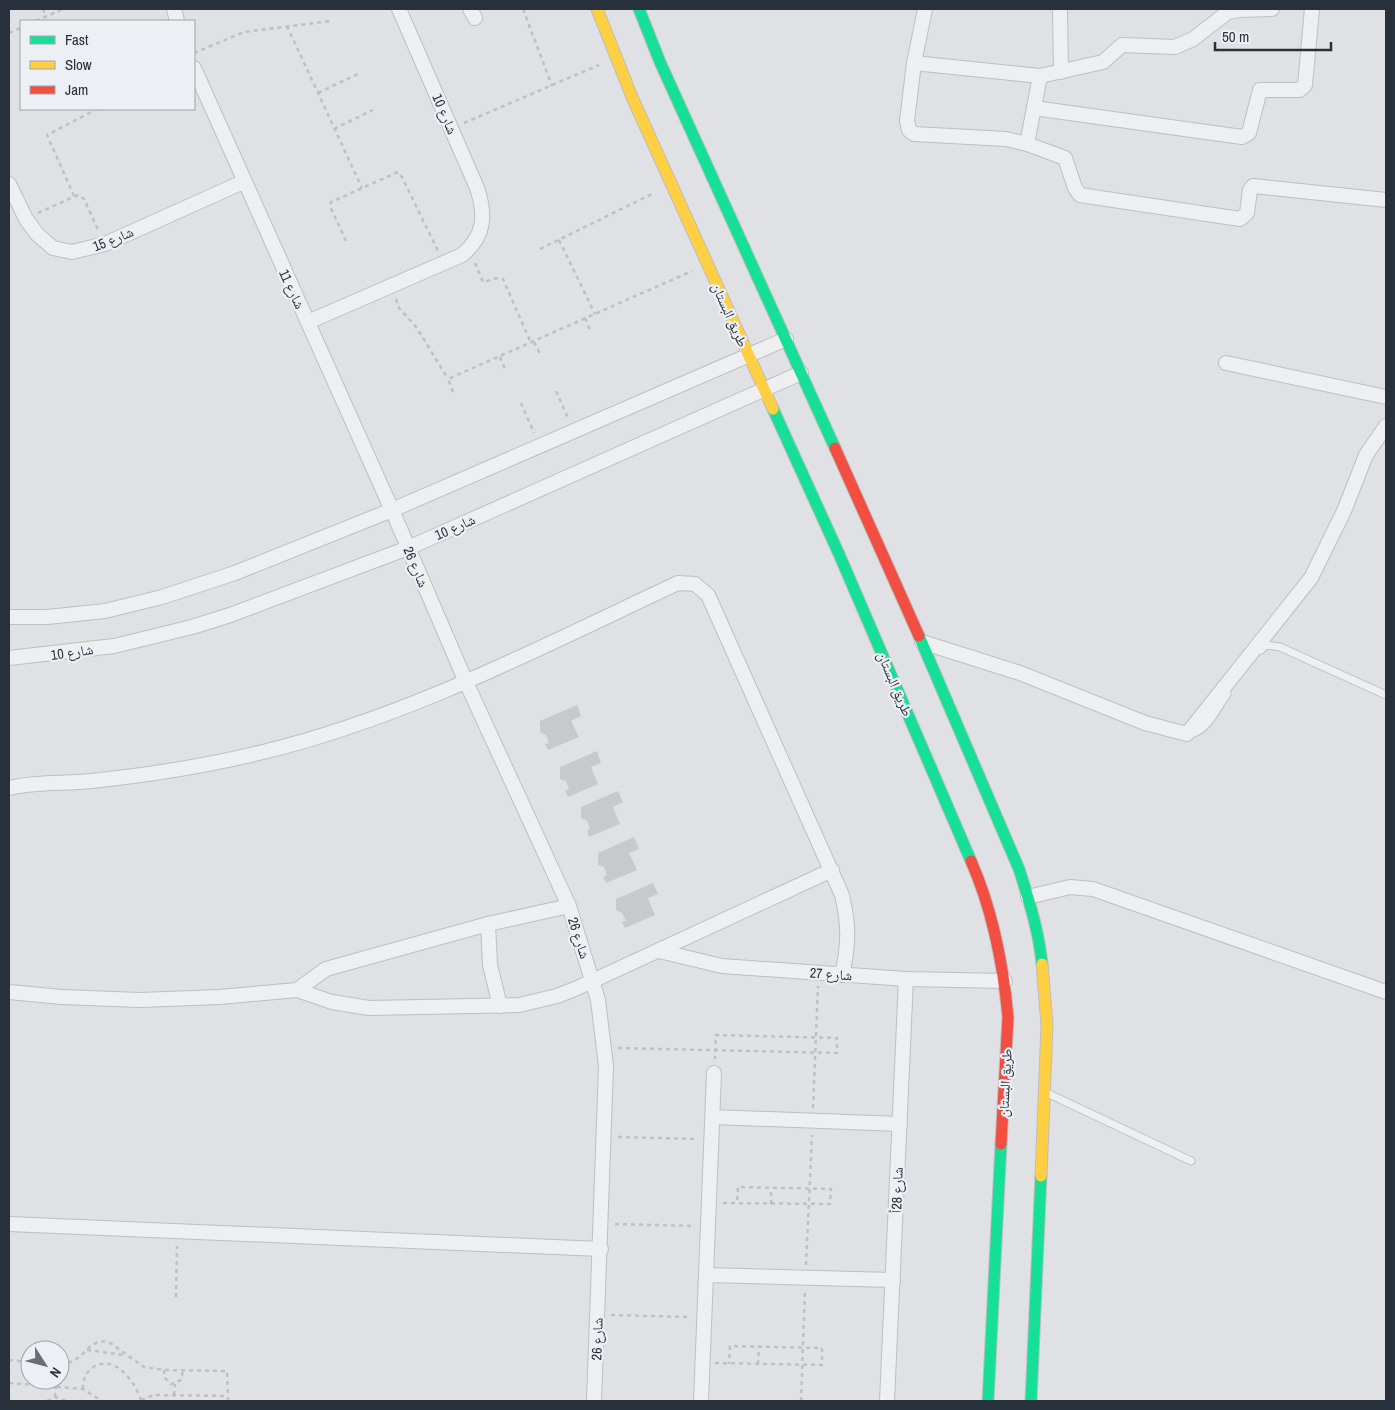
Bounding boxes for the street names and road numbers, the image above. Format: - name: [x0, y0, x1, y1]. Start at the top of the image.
- street label: شارع 10: [427, 91, 462, 138]
- street label: شارع 15: [90, 223, 136, 256]
- street label: شارع 11: [274, 266, 309, 312]
- street label: طريق البستان: [707, 280, 752, 350]
- street label: شارع 10: [432, 510, 479, 545]
- street label: شارع 26: [398, 544, 433, 591]
- street label: شارع 10: [50, 640, 94, 665]
- street label: طريق البستان: [872, 649, 917, 719]
- street label: شارع 26: [563, 915, 594, 961]
- street label: شارع 27: [809, 964, 853, 985]
- street label: طريق البستان: [994, 1048, 1017, 1118]
- street label: شارع 28أ: [887, 1167, 908, 1214]
- street label: شارع 26: [587, 1317, 608, 1361]

